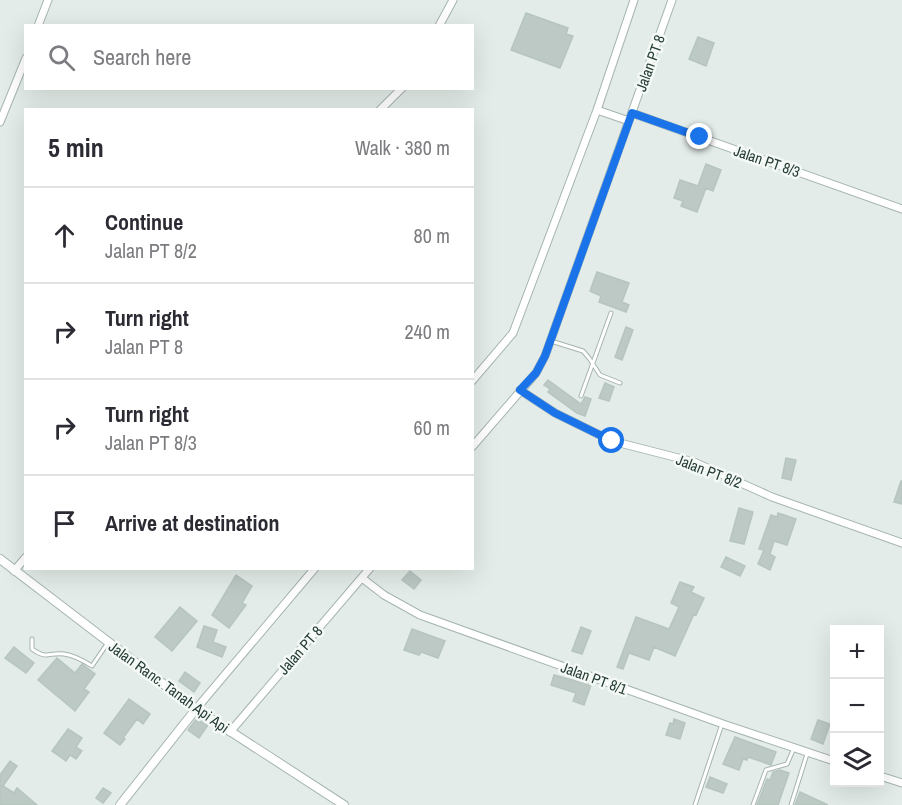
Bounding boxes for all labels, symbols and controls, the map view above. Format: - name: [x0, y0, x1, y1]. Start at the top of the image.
- search box: [24, 24, 474, 90]
- street label: Jalan PT 8: [630, 32, 670, 94]
- icon: search: [45, 41, 78, 74]
- text: Search here: [93, 42, 191, 72]
- route end: [686, 123, 712, 149]
- text: 5 min: [48, 130, 104, 165]
- text: Walk · 380 m: [355, 134, 450, 161]
- street label: Jalan PT 8/3: [731, 140, 803, 182]
- text: Continue: [105, 207, 183, 237]
- icon: ahead: [48, 219, 81, 252]
- text: 80 m: [414, 222, 450, 249]
- text: Jalan PT 8/2: [105, 237, 197, 264]
- text: Turn right: [105, 303, 189, 333]
- icon: right: [48, 315, 81, 348]
- text: 240 m: [404, 318, 450, 345]
- text: Jalan PT 8: [105, 333, 183, 360]
- text: Turn right: [105, 399, 189, 429]
- icon: right: [48, 411, 81, 444]
- text: 60 m: [414, 414, 450, 441]
- route start: [598, 427, 624, 453]
- text: Jalan PT 8/3: [105, 429, 197, 456]
- street label: Jalan PT 8/2: [673, 449, 745, 493]
- icon: arrive: [48, 507, 81, 540]
- text: Arrive at destination: [105, 508, 279, 538]
- street label: Jalan PT 8: [273, 621, 327, 679]
- map controls: [830, 625, 884, 787]
- button: +: [830, 625, 884, 679]
- street label: Jalan Ranc. Tanah Api Api: [104, 636, 234, 738]
- street label: Jalan PT 8/1: [558, 656, 630, 700]
- button: −: [830, 679, 884, 733]
- button: layers: [830, 733, 884, 787]

